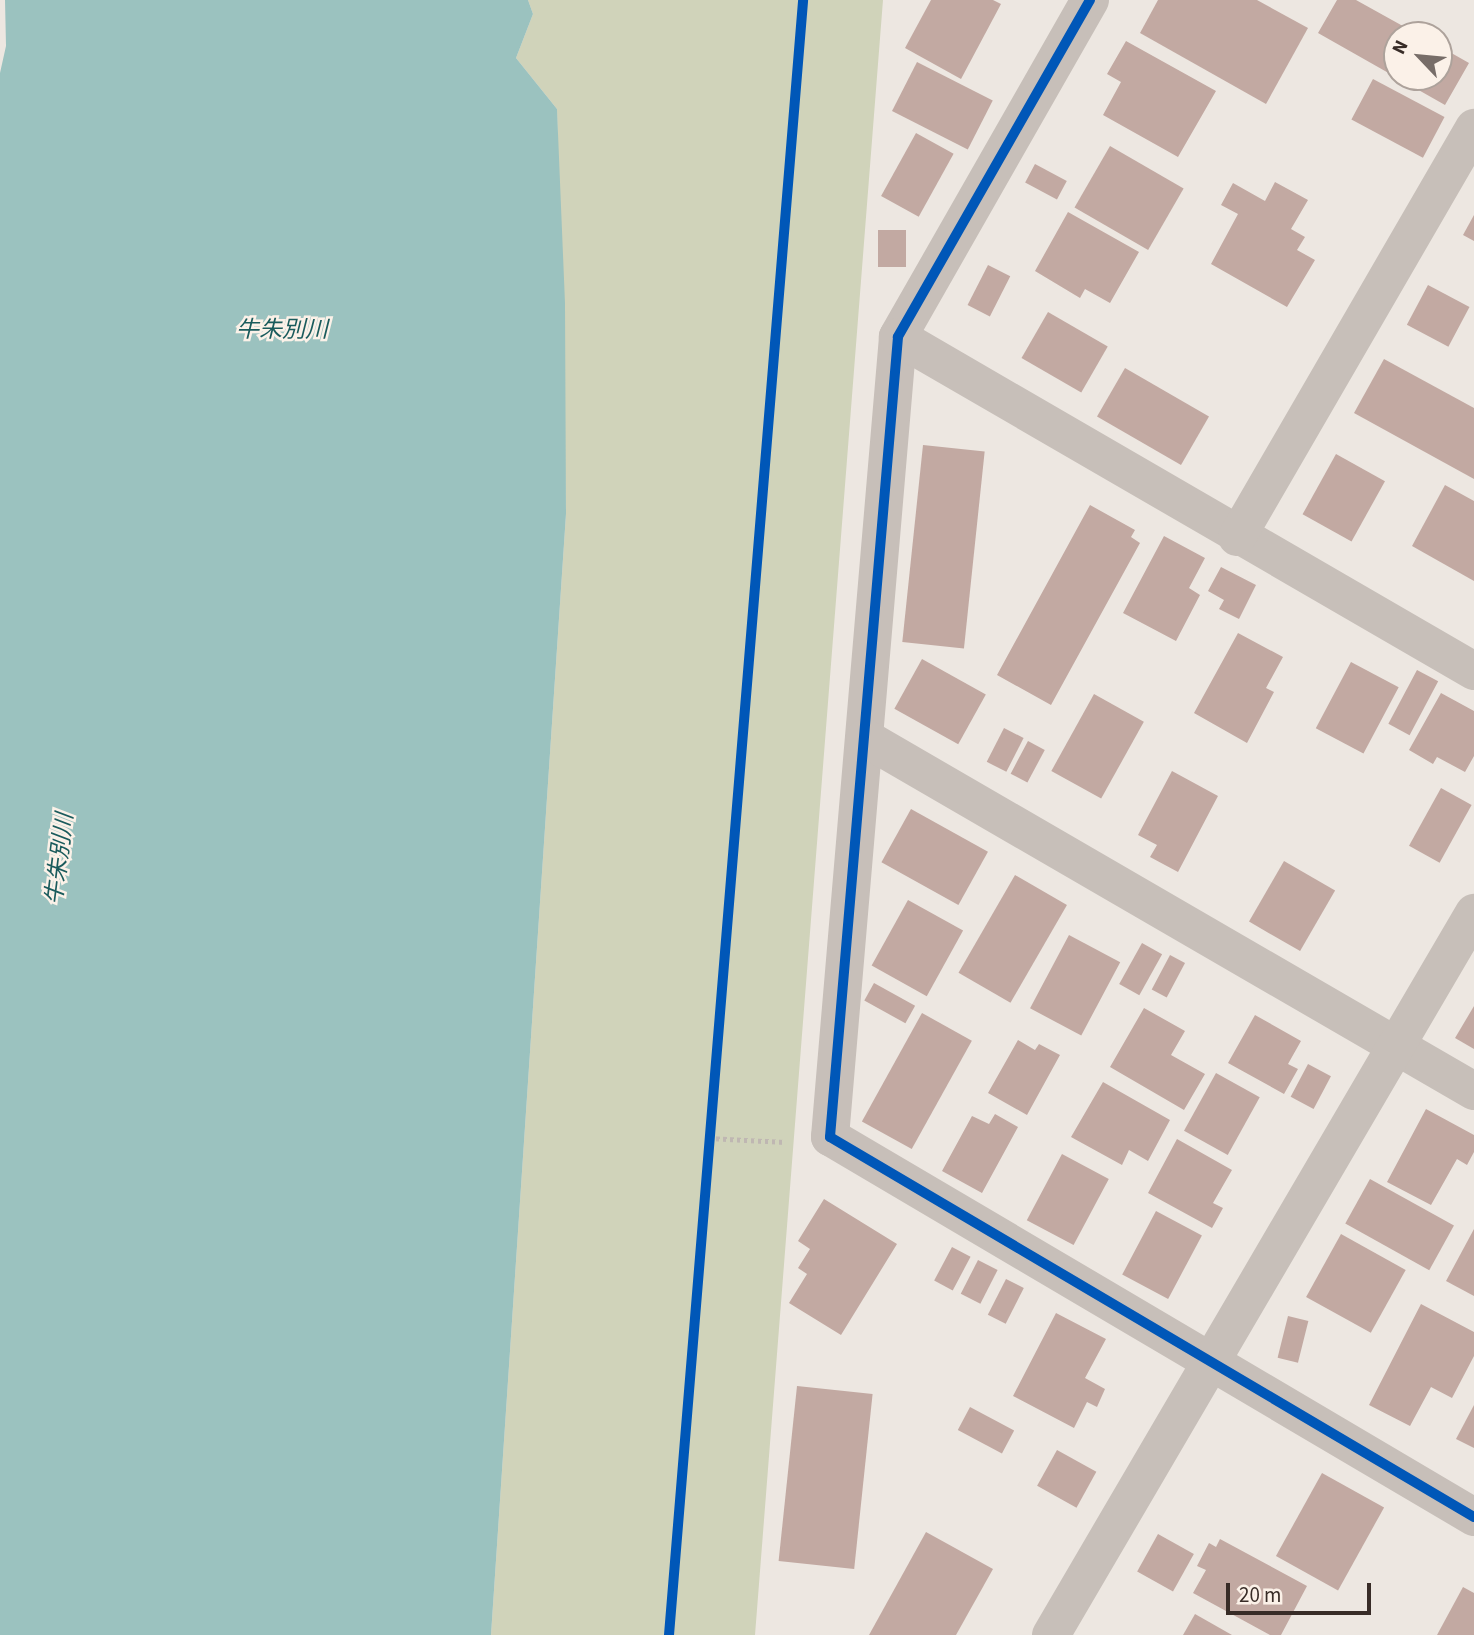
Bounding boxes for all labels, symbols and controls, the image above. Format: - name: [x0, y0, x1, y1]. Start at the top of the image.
- north arrow: [1383, 21, 1453, 91]
- text: N: [1386, 36, 1415, 59]
- water label: 牛朱別川: [236, 316, 328, 344]
- water label: 牛朱別川: [41, 812, 79, 906]
- scale bar: [1229, 1568, 1374, 1612]
- text: 20 m: [1239, 1580, 1281, 1610]

